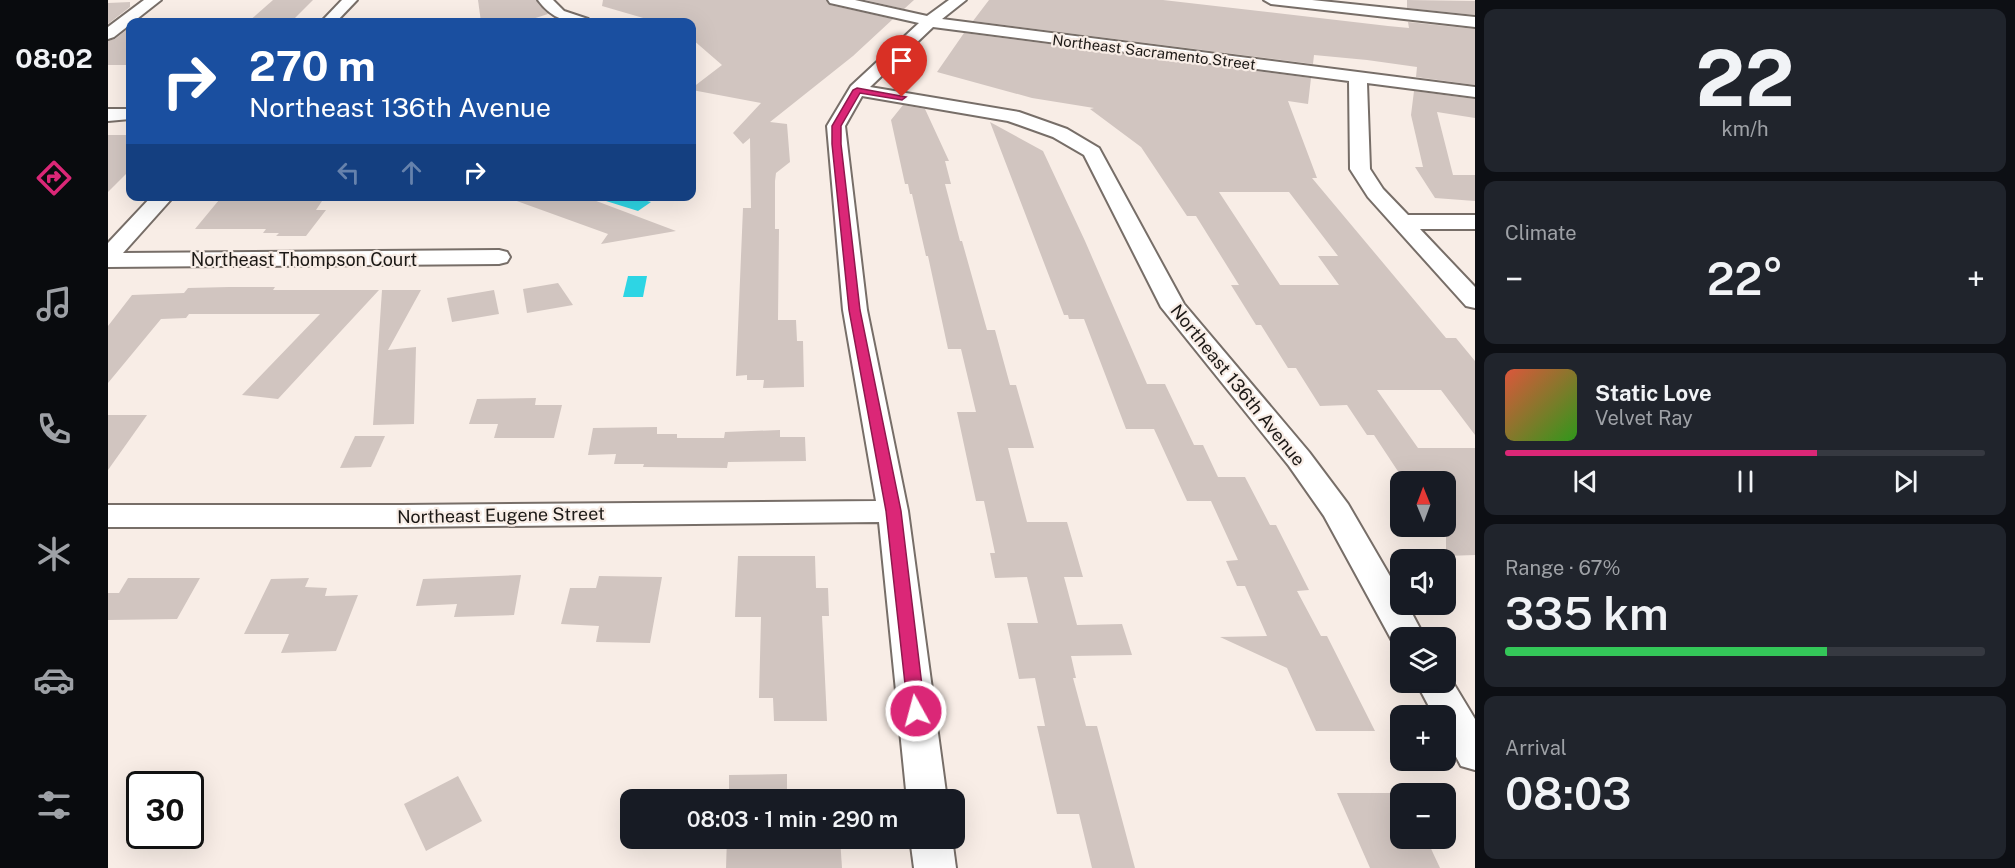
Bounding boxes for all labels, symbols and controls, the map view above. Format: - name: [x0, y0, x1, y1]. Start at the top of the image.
- street label: Northeast Sacramento Street: [1051, 31, 1257, 73]
- text: 22: [1695, 32, 1795, 124]
- pin: [876, 35, 927, 97]
- text: 270 m: [249, 41, 376, 90]
- text: 08:02: [15, 42, 93, 74]
- icon: right: [150, 42, 228, 120]
- icon: arrive: [885, 44, 918, 77]
- text: Northeast 136th Avenue: [249, 91, 551, 123]
- text: km/h: [1721, 117, 1769, 141]
- icon: left: [332, 156, 365, 189]
- icon: ahead: [395, 156, 428, 189]
- icon: right: [458, 156, 491, 189]
- icon: directions: [33, 157, 75, 199]
- text: Climate: [1505, 221, 1577, 245]
- street label: Northeast Thompson Court: [191, 249, 417, 270]
- text: 22°: [1707, 252, 1783, 305]
- text: −: [1505, 260, 1523, 298]
- text: +: [1967, 260, 1985, 298]
- icon: music: [33, 283, 75, 325]
- street label: Northeast 136th Avenue: [1166, 300, 1310, 470]
- text: Static Love: [1595, 380, 1712, 406]
- text: Velvet Ray: [1595, 406, 1693, 430]
- icon: phone: [33, 408, 75, 450]
- icon: previous: [1569, 465, 1602, 498]
- icon: pause: [1729, 465, 1762, 498]
- icon: next: [1889, 465, 1922, 498]
- north arrow: [1390, 471, 1456, 537]
- map controls: [1390, 471, 1456, 849]
- street label: Northeast Eugene Street: [397, 503, 605, 527]
- icon: climate: [33, 533, 75, 575]
- button: sound: [1390, 549, 1456, 615]
- text: Range · 67%: [1505, 556, 1621, 580]
- text: 335 km: [1505, 587, 1669, 640]
- button: layers: [1390, 627, 1456, 693]
- icon: car: [33, 659, 75, 701]
- position arrow: [884, 679, 948, 743]
- button: +: [1390, 705, 1456, 771]
- text: Arrival: [1505, 736, 1567, 760]
- text: 08:03: [1505, 767, 1631, 820]
- speed limit sign: 30: [126, 771, 204, 849]
- button: −: [1390, 783, 1456, 849]
- icon: filters: [33, 784, 75, 826]
- text: 08:03 · 1 min · 290 m: [687, 806, 898, 832]

